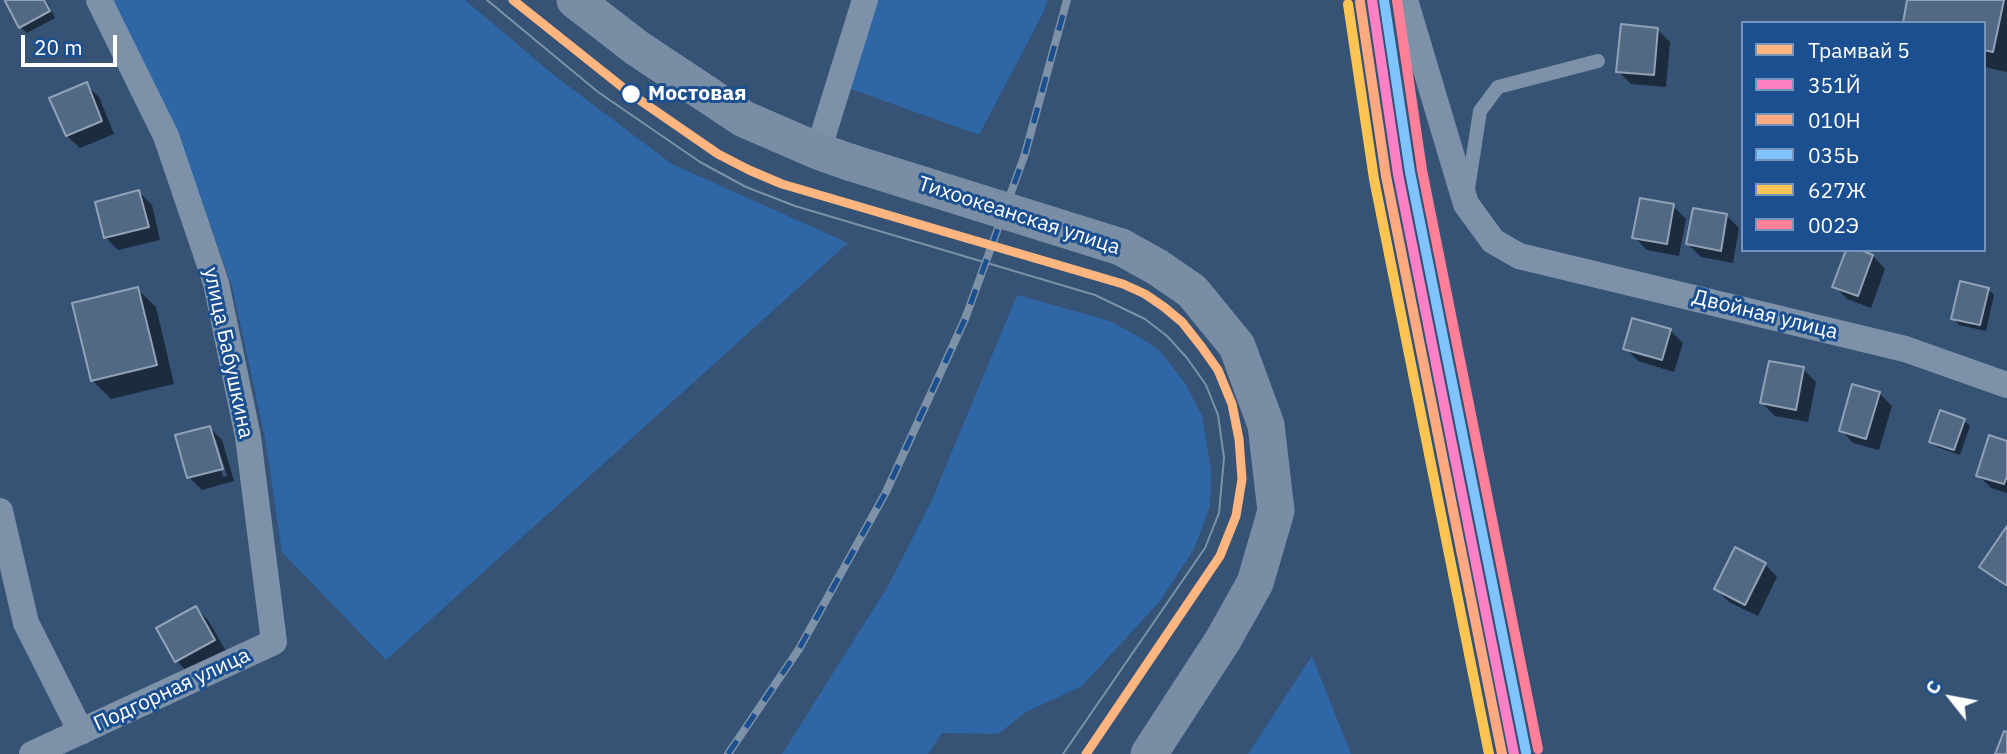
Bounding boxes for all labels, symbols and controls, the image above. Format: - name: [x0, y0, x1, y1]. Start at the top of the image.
- scale bar: [24, 21, 121, 65]
- legend: [1741, 21, 1986, 252]
- text: 20 m: [34, 33, 83, 61]
- text: Трамвай 5: [1808, 36, 1910, 64]
- text: 351Й: [1808, 71, 1861, 99]
- place label: Мостовая: [648, 81, 746, 107]
- marker: Мостовая: [620, 83, 642, 105]
- text: 010Н: [1808, 106, 1861, 134]
- text: 035Ь: [1808, 141, 1859, 169]
- street label: Тихоокеанская улица: [915, 171, 1123, 261]
- text: 627Ж: [1808, 176, 1866, 204]
- text: 002Э: [1808, 211, 1859, 239]
- street label: улица Бабушкина: [198, 265, 258, 441]
- street label: Двойная улица: [1690, 285, 1840, 345]
- street label: Подгорная улица: [90, 643, 254, 737]
- north arrow: [1916, 663, 1986, 733]
- text: С: [1920, 676, 1946, 699]

